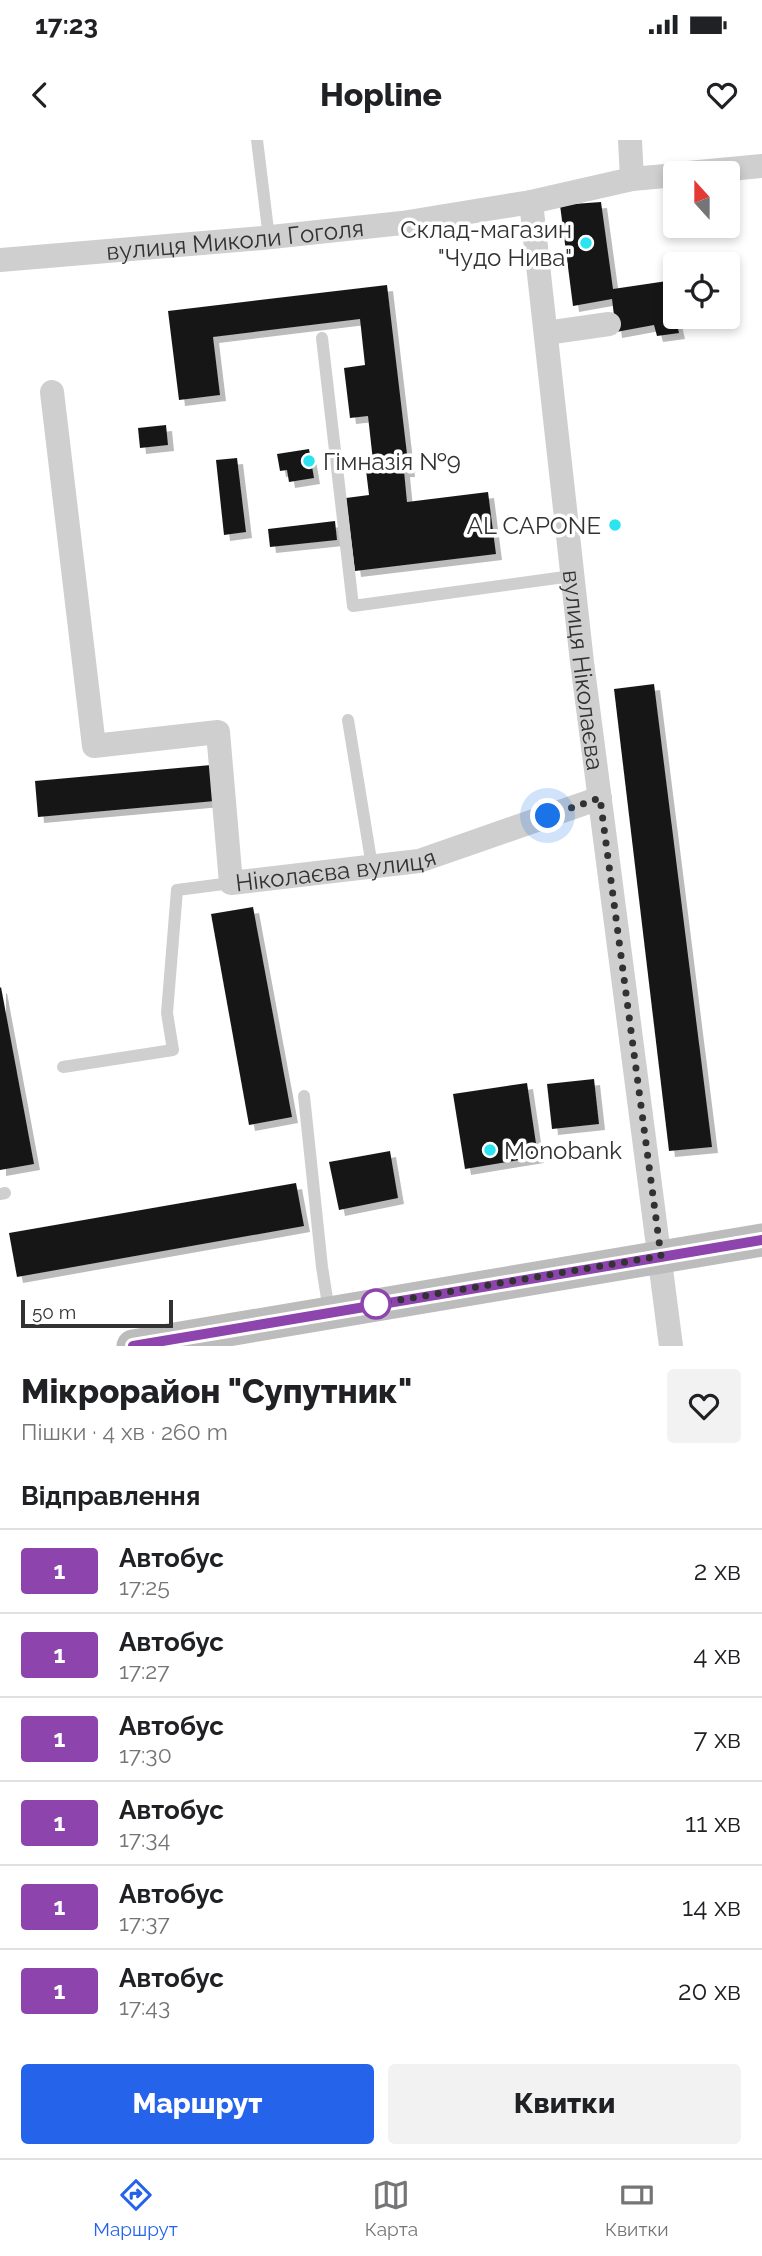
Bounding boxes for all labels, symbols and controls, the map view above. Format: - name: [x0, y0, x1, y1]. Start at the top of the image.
- text: 17:23: [35, 10, 98, 40]
- icon: back: [21, 76, 59, 114]
- text: Hopline: [320, 76, 442, 113]
- icon: heart: [703, 76, 741, 114]
- north arrow: [663, 161, 740, 238]
- map controls: [663, 161, 740, 329]
- street label: вулиця Миколи Гоголя: [105, 213, 365, 266]
- place label: Склад-магазин "Чудо Нива": [400, 215, 572, 272]
- marker: Склад-магазин "Чудо Нива": [578, 235, 594, 251]
- button: locate: [663, 252, 740, 329]
- place label: Гімназія №9: [323, 447, 461, 476]
- marker: Гімназія №9: [301, 453, 317, 469]
- place label: AL CAPONE: [467, 511, 601, 540]
- marker: AL CAPONE: [607, 517, 623, 533]
- street label: вулиця Ніколаєва: [557, 568, 610, 772]
- your location: [530, 798, 565, 833]
- street label: Ніколаєва вулиця: [234, 842, 439, 897]
- place label: Monobank: [504, 1136, 622, 1165]
- marker: Monobank: [482, 1142, 498, 1158]
- unlabelled marker: [361, 1289, 391, 1319]
- scale bar: [21, 1297, 173, 1329]
- text: 50 m: [32, 1301, 76, 1323]
- button: heart: [667, 1369, 741, 1443]
- text: Мікрорайон "Супутник": [21, 1372, 412, 1411]
- text: Пішки · 4 хв · 260 m: [21, 1418, 228, 1445]
- text: Відправлення: [21, 1481, 200, 1511]
- text: Автобус: [119, 1543, 224, 1573]
- text: 1: [54, 1556, 65, 1585]
- text: 2 хв: [694, 1556, 741, 1586]
- text: 17:25: [119, 1573, 170, 1600]
- text: Автобус: [119, 1627, 224, 1657]
- text: 1: [54, 1640, 65, 1669]
- text: 4 хв: [693, 1640, 741, 1670]
- text: 17:27: [119, 1657, 170, 1684]
- text: Автобус: [119, 1711, 224, 1741]
- text: 1: [54, 1724, 65, 1753]
- text: 7 хв: [693, 1724, 741, 1754]
- text: 17:30: [119, 1741, 172, 1768]
- text: Автобус: [119, 1795, 224, 1825]
- text: 1: [54, 1808, 65, 1837]
- text: 11 хв: [685, 1808, 741, 1838]
- text: 17:34: [119, 1825, 170, 1852]
- text: Автобус: [119, 1879, 224, 1909]
- text: 1: [54, 1892, 65, 1921]
- text: 14 хв: [682, 1892, 741, 1922]
- text: 17:37: [119, 1909, 170, 1936]
- text: Автобус: [119, 1963, 224, 1993]
- text: 1: [54, 1976, 65, 2005]
- text: 20 хв: [678, 1976, 741, 2006]
- text: 17:43: [119, 1993, 170, 2020]
- button: Маршрут: [21, 2064, 374, 2144]
- button: Квитки: [388, 2064, 741, 2144]
- tab: Маршрут: [93, 2176, 178, 2240]
- tab: Карта: [365, 2176, 418, 2240]
- tab: Квитки: [605, 2176, 669, 2240]

